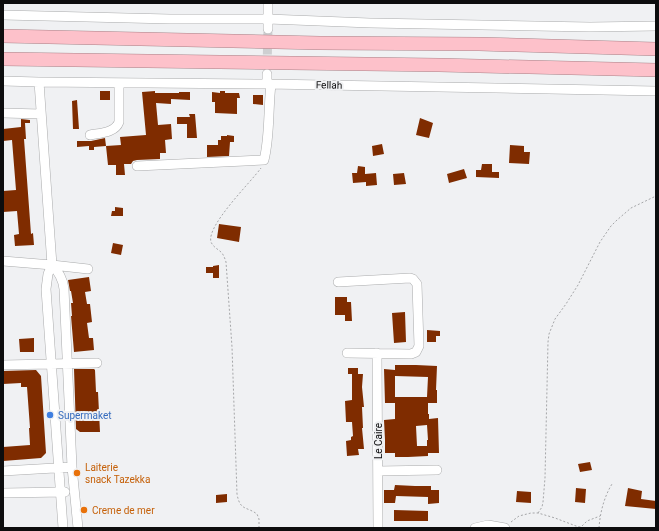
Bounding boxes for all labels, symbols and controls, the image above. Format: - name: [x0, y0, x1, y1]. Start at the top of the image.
- street label: Fellah: [316, 79, 342, 91]
- marker: Supermaket: [45, 410, 55, 420]
- place label: Supermaket: [58, 410, 112, 421]
- street label: Le Caire: [373, 423, 384, 459]
- place label: Laiterie snack Tazekka: [85, 462, 150, 485]
- marker: Laiterie snack Tazekka: [72, 468, 82, 478]
- marker: Creme de mer: [79, 505, 89, 515]
- place label: Creme de mer: [92, 505, 155, 516]

